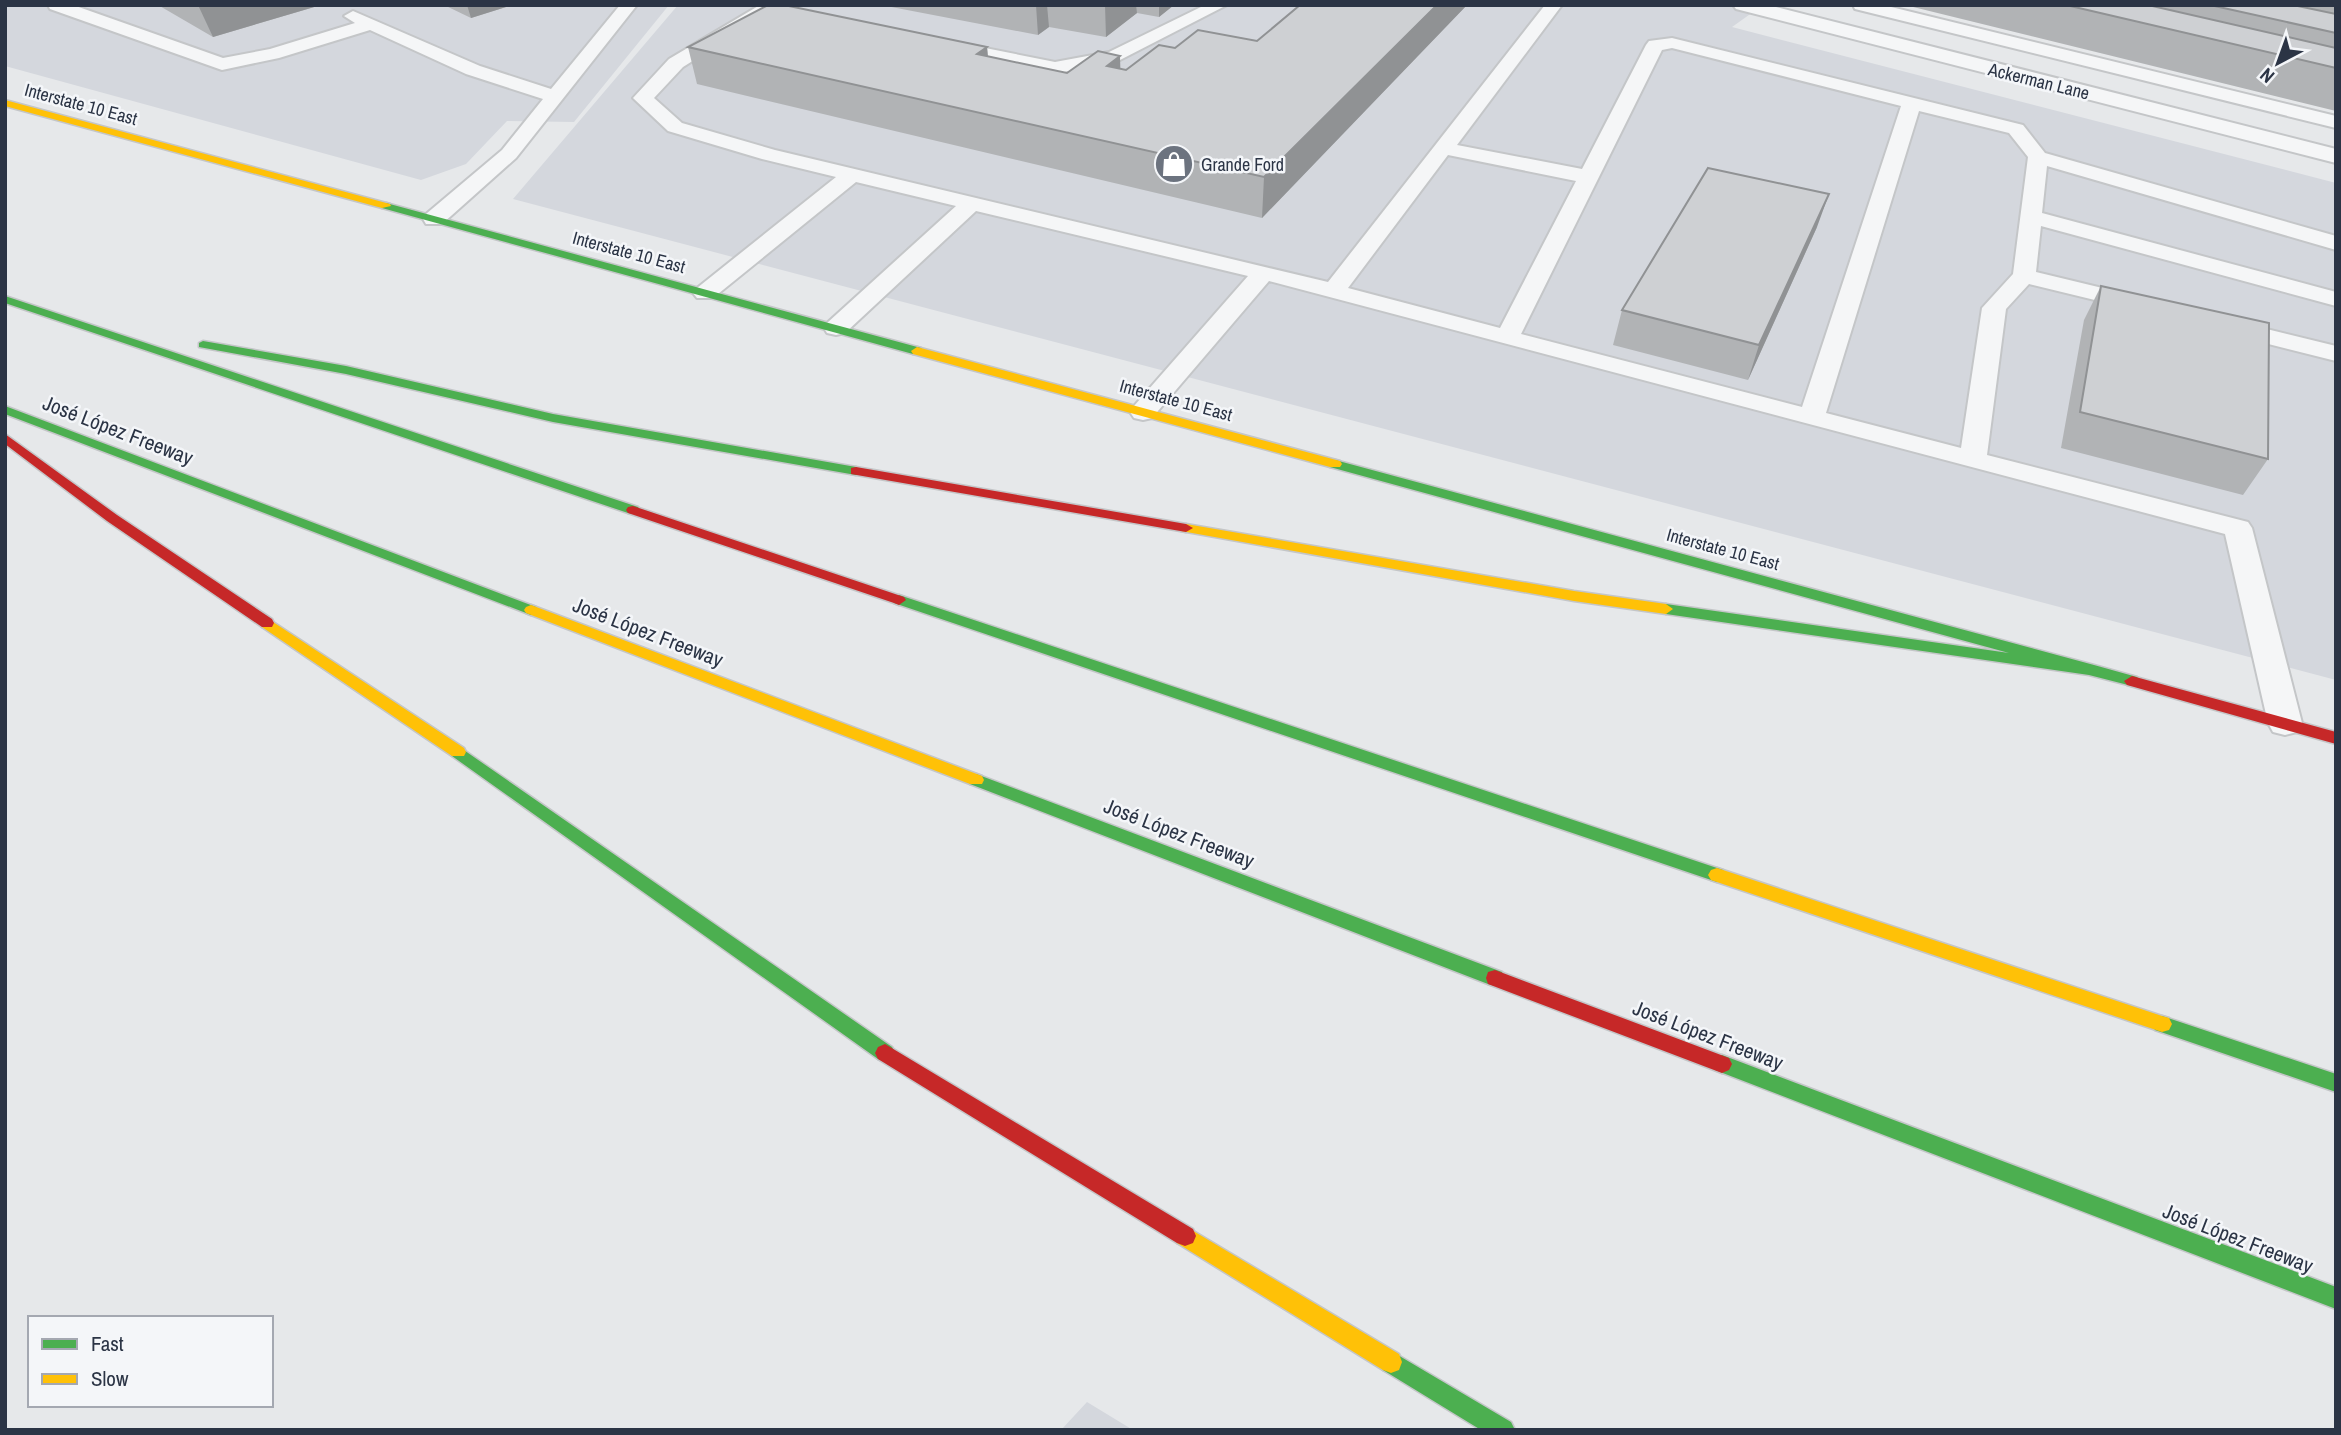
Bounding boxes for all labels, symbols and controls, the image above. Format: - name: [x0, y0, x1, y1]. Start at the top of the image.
- north arrow: [2243, 28, 2313, 98]
- street label: Ackerman Lane: [1985, 56, 2092, 106]
- text: N: [2254, 62, 2280, 89]
- street label: Interstate 10 East: [22, 77, 140, 131]
- shop icon: Grande Ford: [1153, 143, 1195, 185]
- place label: Grande Ford: [1201, 152, 1284, 177]
- street label: Interstate 10 East: [570, 225, 688, 279]
- street label: Interstate 10 East: [1117, 373, 1235, 427]
- street label: José López Freeway: [39, 388, 198, 472]
- street label: Interstate 10 East: [1664, 522, 1782, 576]
- street label: José López Freeway: [569, 590, 728, 674]
- street label: José López Freeway: [1100, 791, 1259, 875]
- street label: José López Freeway: [1629, 993, 1788, 1077]
- street label: José López Freeway: [2159, 1196, 2318, 1280]
- legend: [28, 1316, 273, 1407]
- text: Fast: [91, 1329, 124, 1358]
- text: Slow: [91, 1364, 129, 1393]

